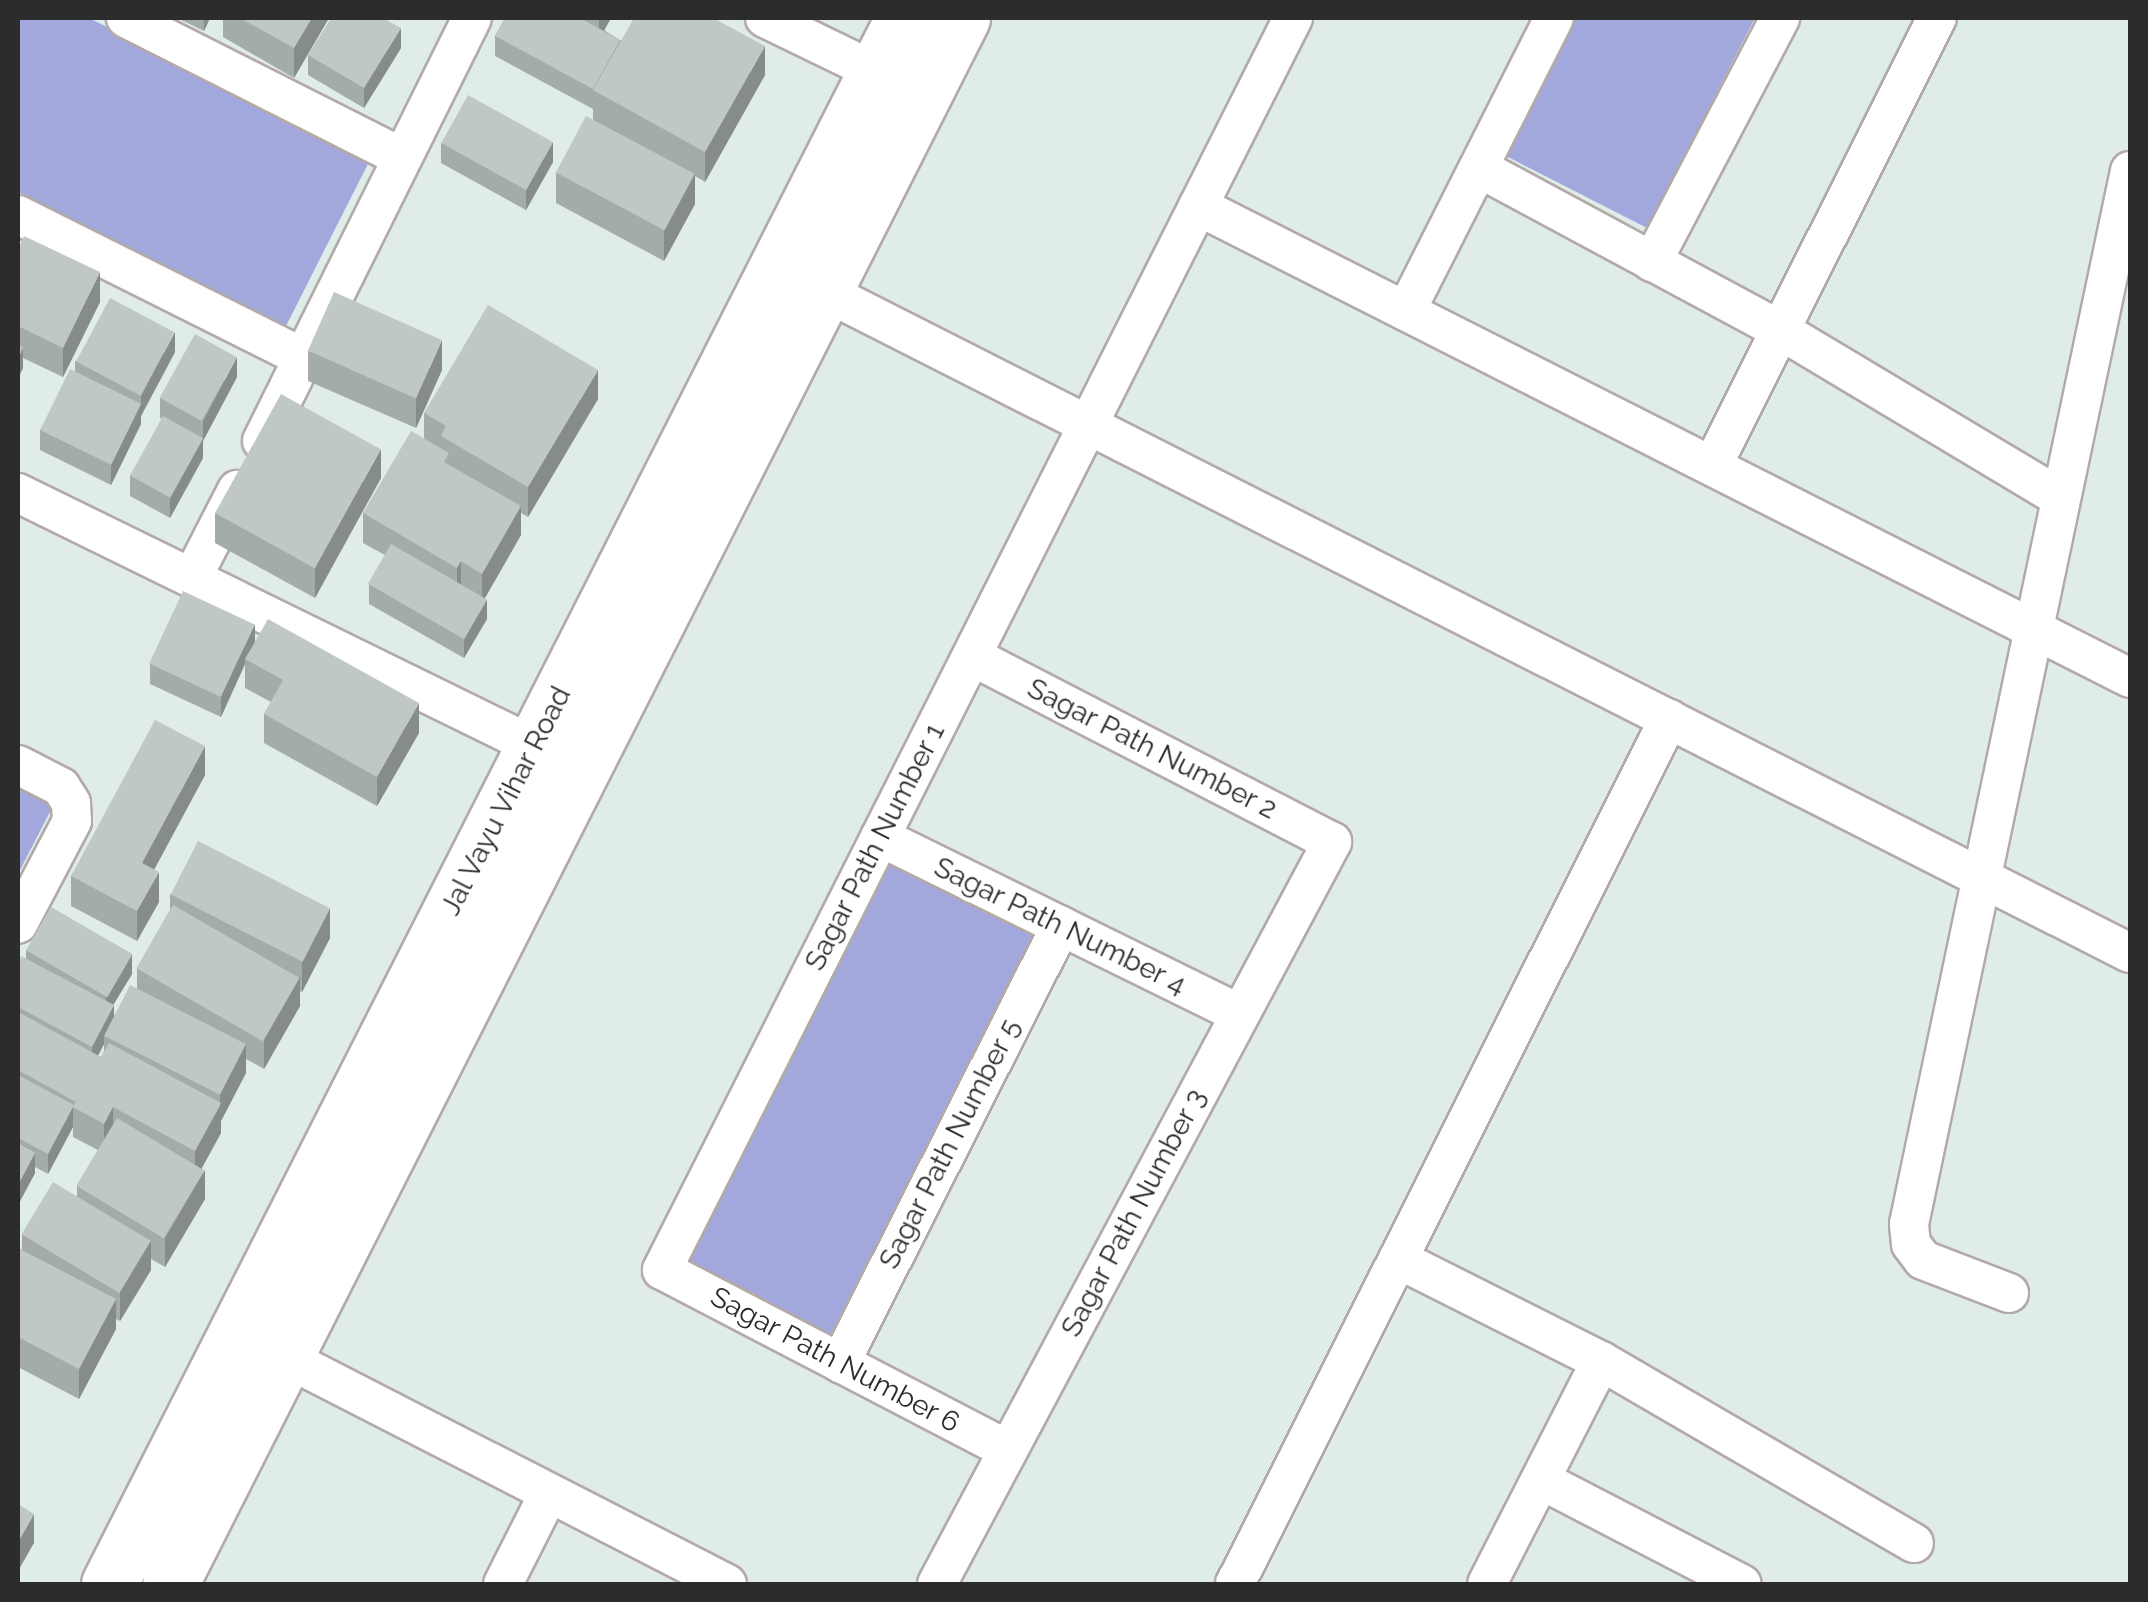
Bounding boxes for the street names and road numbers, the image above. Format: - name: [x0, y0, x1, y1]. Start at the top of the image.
- street label: Sagar Path Number 2: [1021, 671, 1283, 827]
- street label: Jal Vayu Vihar Road: [433, 680, 579, 922]
- street label: Sagar Path Number 1: [798, 717, 952, 977]
- street label: Sagar Path Number 4: [928, 850, 1192, 1002]
- street label: Sagar Path Number 5: [872, 1013, 1028, 1275]
- street label: Sagar Path Number 3: [1054, 1083, 1214, 1343]
- street label: Sagar Path Number 6: [704, 1280, 966, 1440]

